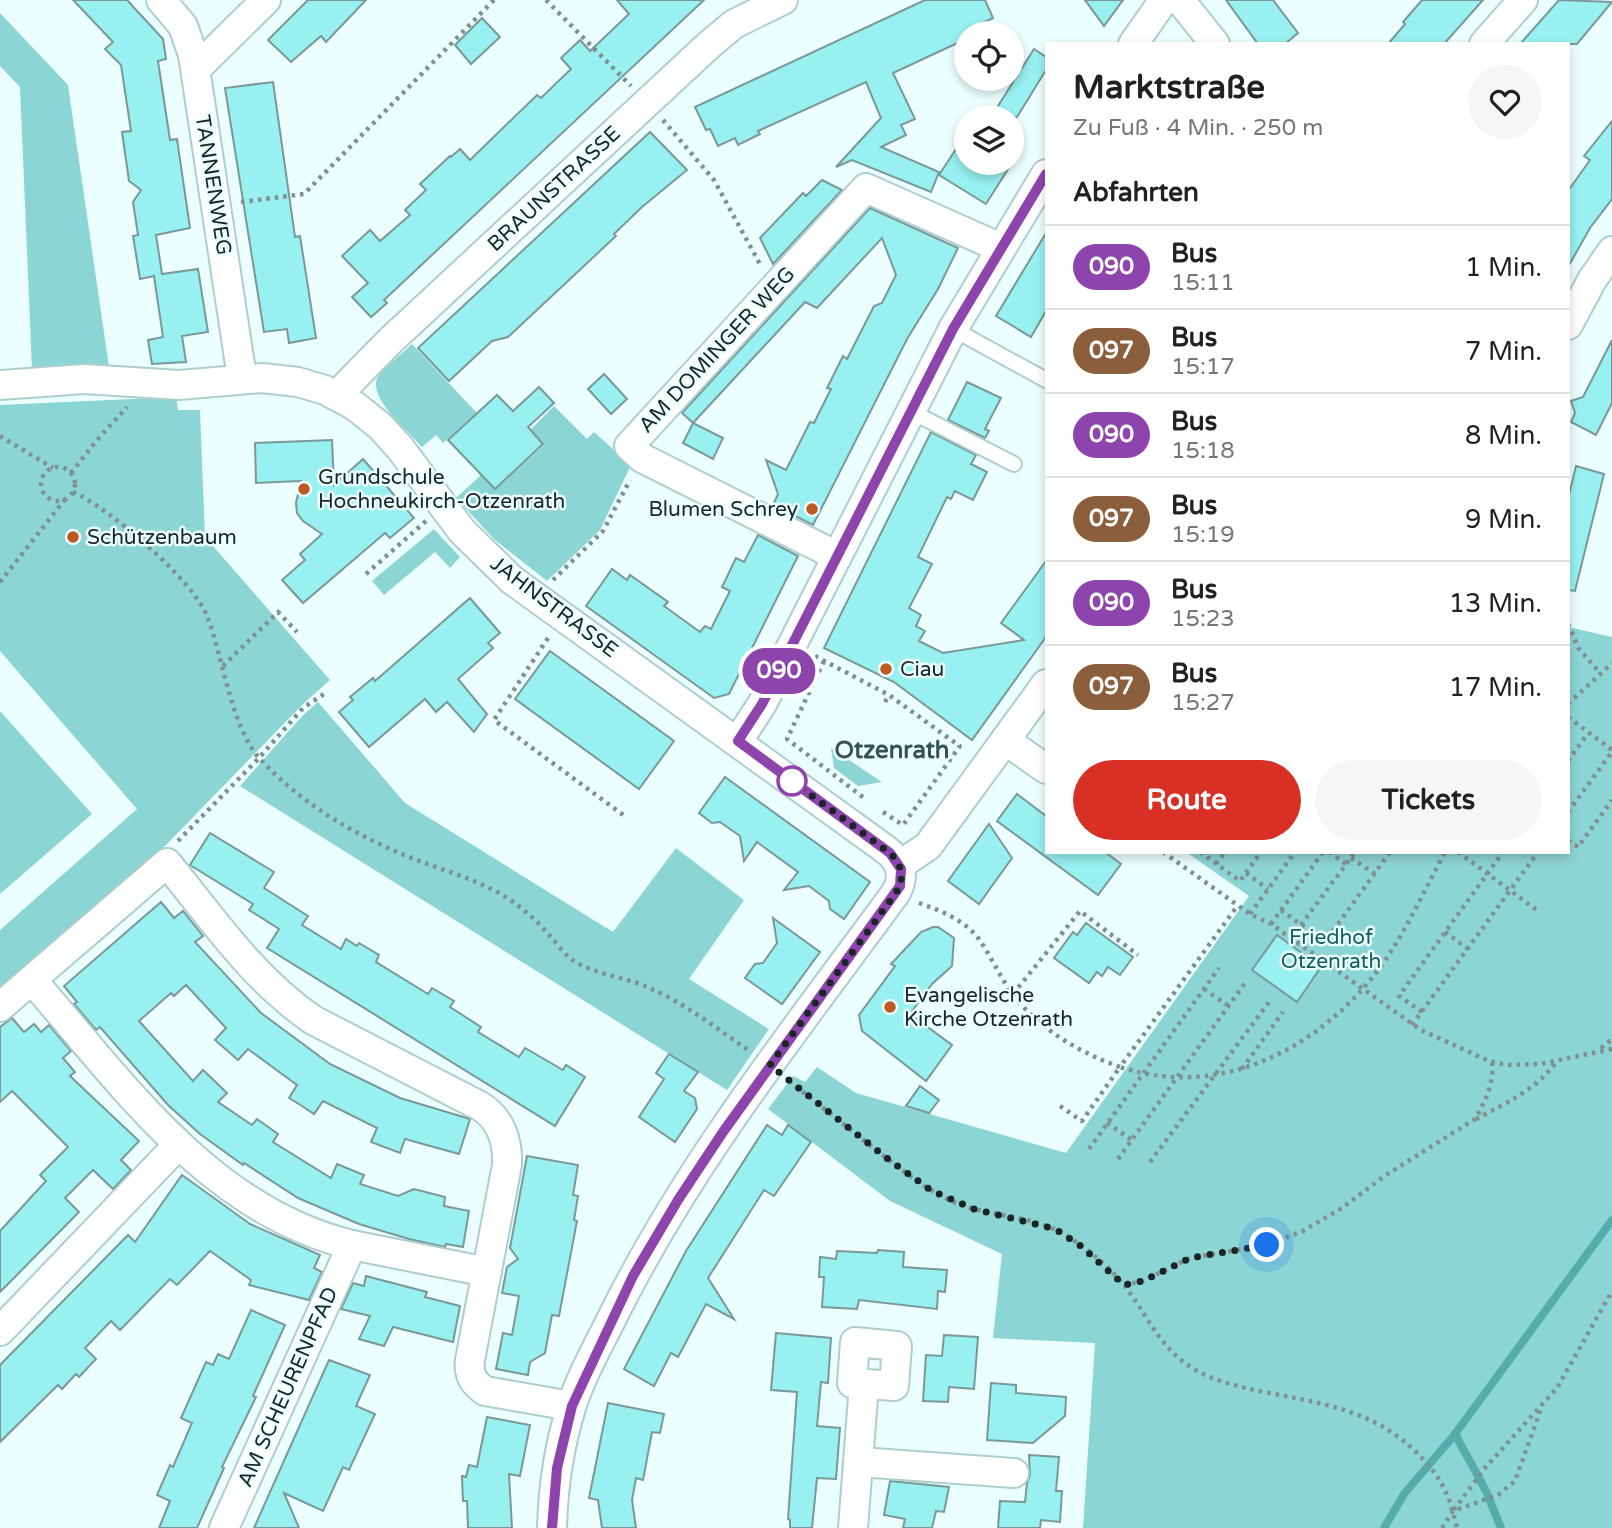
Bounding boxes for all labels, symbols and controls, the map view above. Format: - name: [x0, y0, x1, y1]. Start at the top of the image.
- map controls: [954, 21, 1024, 175]
- button: locate: [954, 21, 1024, 91]
- button: heart: [1468, 65, 1542, 139]
- text: Marktstraße: [1073, 68, 1265, 107]
- button: layers: [954, 105, 1024, 175]
- street label: TANNENWEG: [190, 113, 236, 257]
- text: Zu Fuß · 4 Min. · 250 m: [1073, 114, 1323, 142]
- street label: BRAUNSTRASSE: [482, 121, 626, 257]
- text: Abfahrten: [1073, 177, 1199, 208]
- text: Bus: [1171, 238, 1217, 269]
- text: 090: [1089, 252, 1134, 281]
- text: 1 Min.: [1465, 252, 1542, 283]
- street label: AM DOMINGER WEG: [634, 262, 800, 438]
- text: 15:11: [1171, 269, 1235, 297]
- text: Bus: [1171, 322, 1217, 353]
- text: 097: [1089, 336, 1134, 365]
- text: 7 Min.: [1465, 336, 1542, 367]
- text: 15:17: [1171, 353, 1235, 381]
- text: Bus: [1171, 406, 1217, 437]
- text: 090: [1089, 420, 1134, 449]
- text: 8 Min.: [1465, 420, 1542, 451]
- text: 15:18: [1171, 437, 1235, 465]
- place label: Grundschule Hochneukirch-Otzenrath: [318, 465, 565, 514]
- marker: Grundschule Hochneukirch-Otzenrath: [296, 481, 312, 497]
- text: Bus: [1171, 490, 1217, 521]
- place label: Blumen Schrey: [648, 497, 798, 522]
- marker: Blumen Schrey: [804, 501, 820, 517]
- text: 097: [1089, 504, 1134, 533]
- text: 9 Min.: [1465, 504, 1542, 535]
- text: 15:19: [1171, 521, 1235, 549]
- place label: Schützenbaum: [87, 525, 237, 550]
- marker: Schützenbaum: [65, 529, 81, 545]
- street label: JAHNSTRASSE: [485, 551, 623, 663]
- text: Bus: [1171, 574, 1217, 605]
- text: 090: [1089, 588, 1134, 617]
- text: 13 Min.: [1449, 588, 1542, 619]
- text: 15:23: [1171, 605, 1235, 633]
- line badge: 090: [739, 648, 819, 694]
- text: 090: [756, 656, 802, 685]
- place label: Ciau: [900, 657, 944, 682]
- text: Bus: [1171, 658, 1217, 689]
- marker: Ciau: [878, 661, 894, 677]
- text: 097: [1089, 672, 1134, 701]
- text: 17 Min.: [1449, 672, 1542, 703]
- text: 15:27: [1171, 689, 1235, 717]
- district label: Otzenrath: [835, 736, 949, 765]
- button: Route: [1073, 760, 1301, 840]
- button: Tickets: [1315, 760, 1542, 840]
- unlabelled marker: [777, 766, 807, 796]
- park label: Friedhof Otzenrath: [1281, 925, 1381, 974]
- place label: Evangelische Kirche Otzenrath: [904, 983, 1073, 1032]
- marker: Evangelische Kirche Otzenrath: [882, 999, 898, 1015]
- your location: [1249, 1227, 1284, 1262]
- street label: AM SCHEURENPFAD: [233, 1283, 343, 1491]

